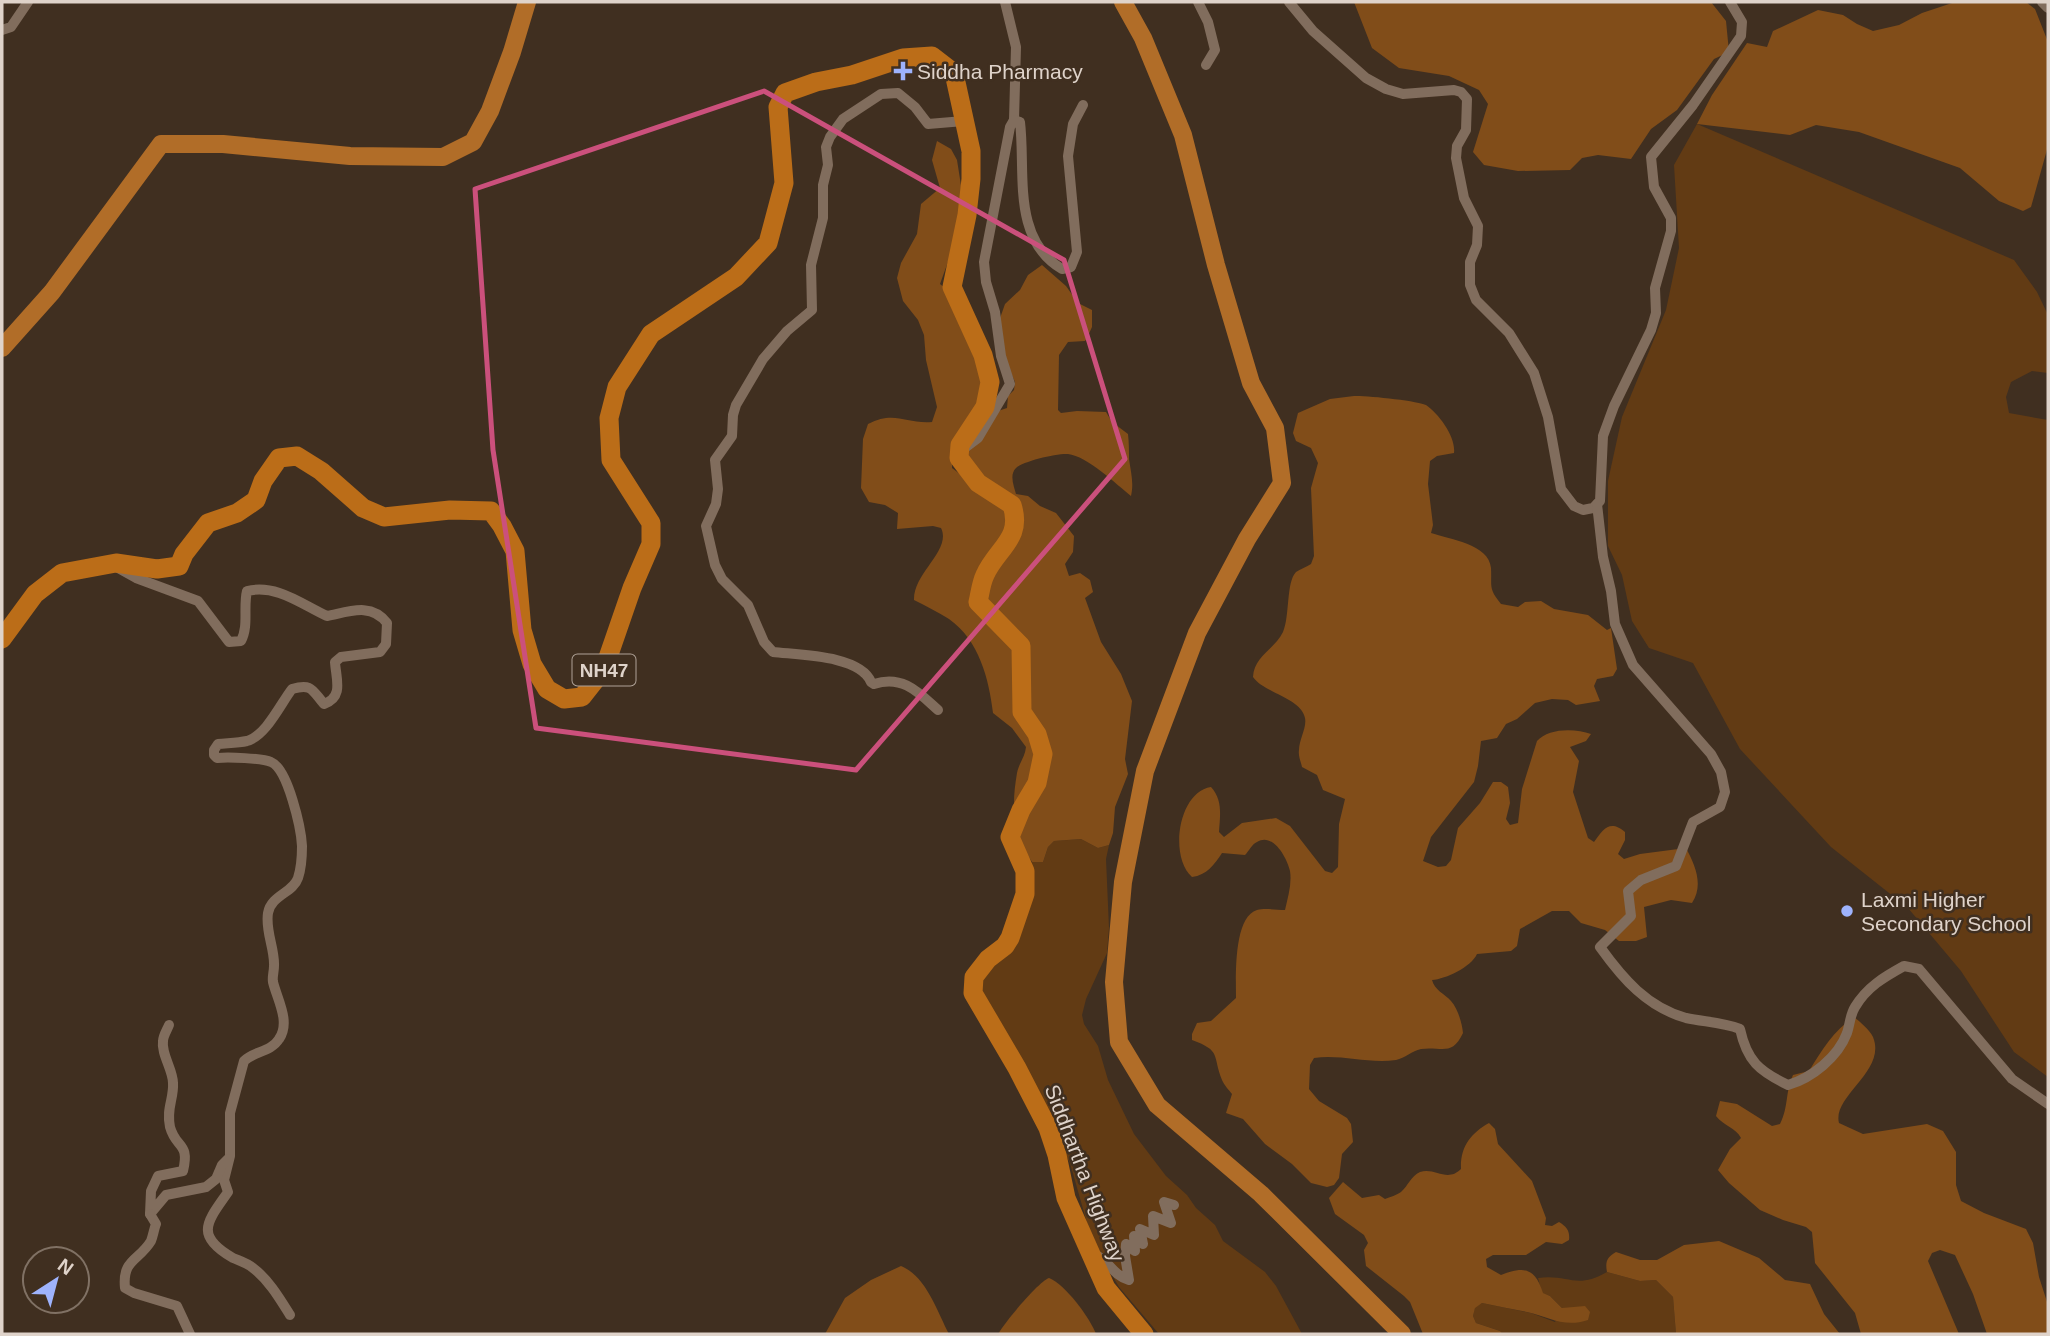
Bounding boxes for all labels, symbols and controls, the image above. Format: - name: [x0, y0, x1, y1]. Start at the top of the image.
- place label: Siddha Pharmacy: [917, 60, 1083, 83]
- marker: Siddha Pharmacy: [895, 63, 911, 79]
- road number: NH47: [572, 654, 636, 685]
- place label: Laxmi Higher Secondary School: [1861, 888, 2031, 935]
- marker: Laxmi Higher Secondary School: [1839, 903, 1855, 919]
- street label: Siddhartha Highway: [1041, 1081, 1130, 1265]
- north arrow: [21, 1245, 91, 1315]
- text: N: [54, 1254, 77, 1279]

